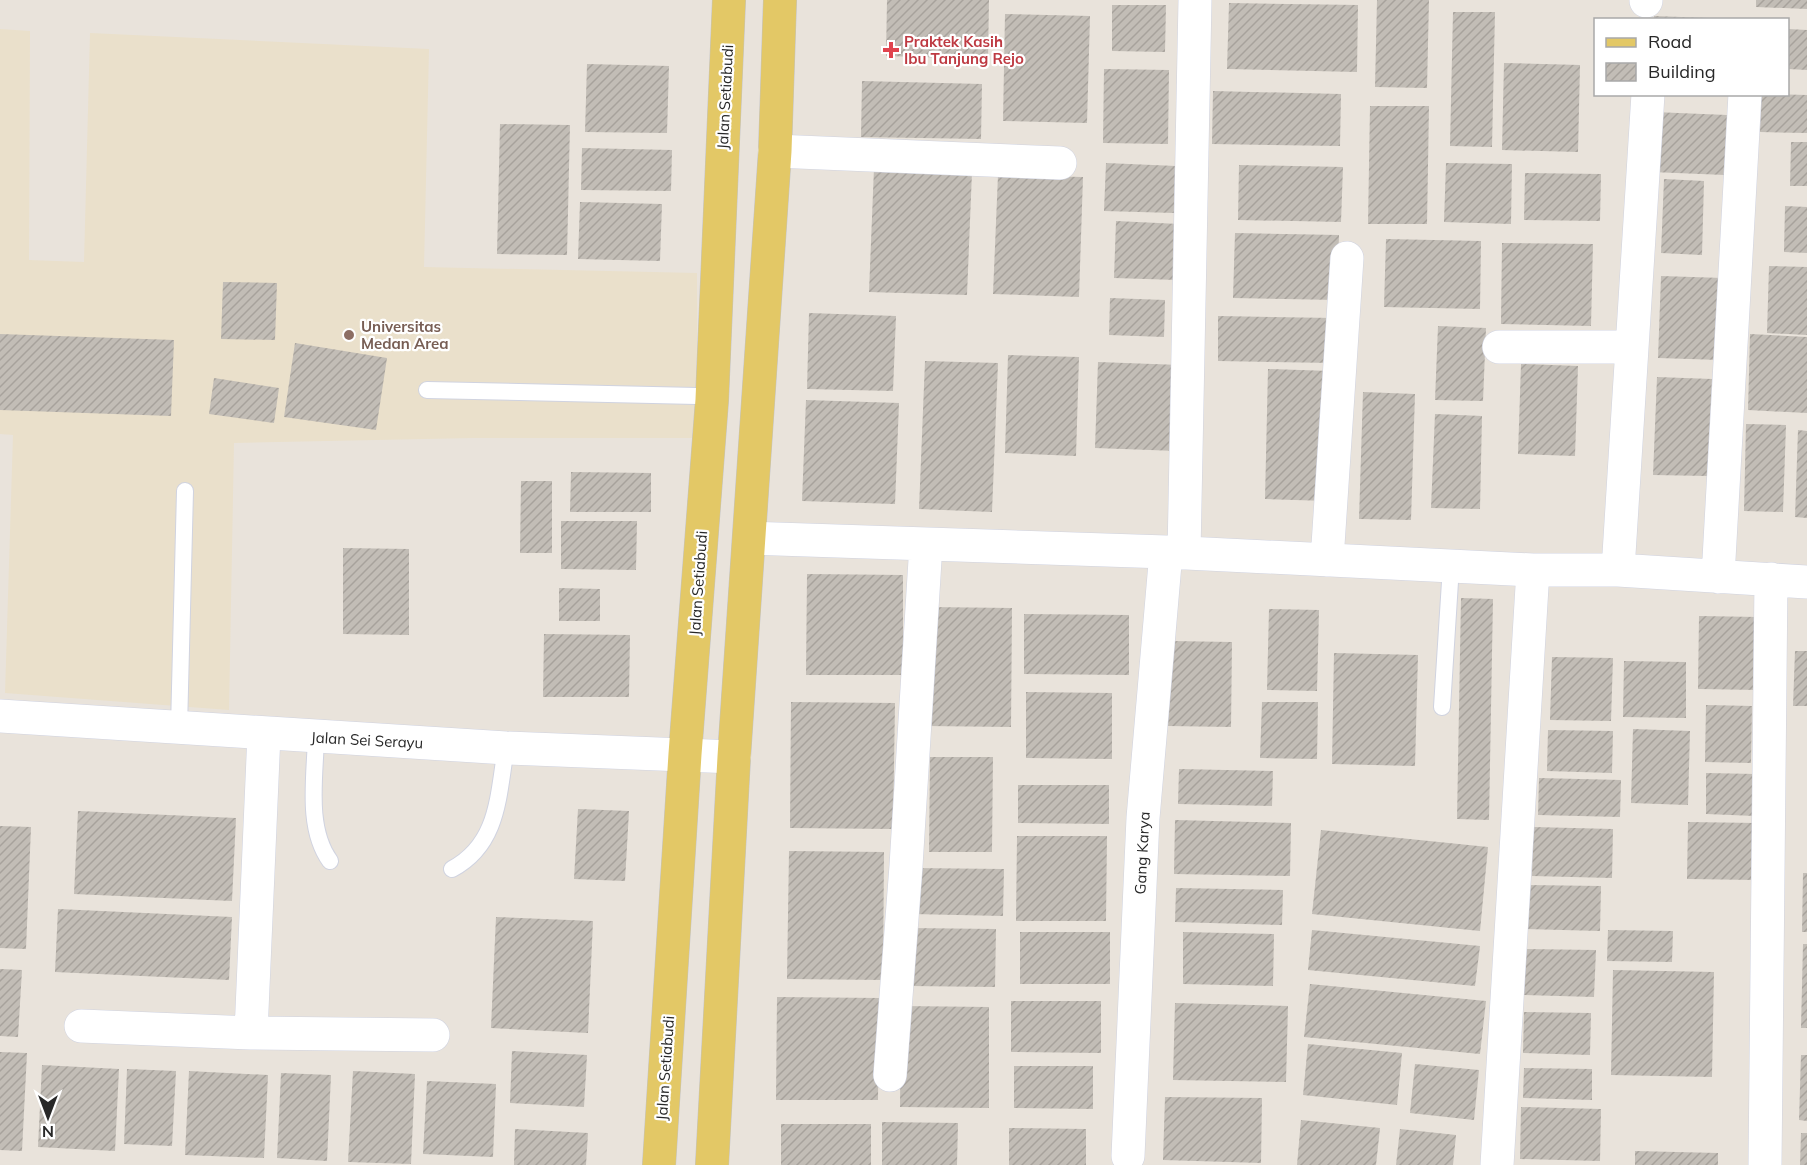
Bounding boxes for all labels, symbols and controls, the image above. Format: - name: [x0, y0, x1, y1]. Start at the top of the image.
- legend: [1594, 18, 1789, 96]
- text: Road: [1648, 30, 1692, 53]
- place label: Praktek Kasih Ibu Tanjung Rejo: [904, 32, 1024, 68]
- marker: Praktek Kasih Ibu Tanjung Rejo: [882, 41, 900, 59]
- street label: Jalan Setiabudi: [713, 44, 737, 150]
- text: Building: [1648, 60, 1716, 83]
- place label: Universitas Medan Area: [361, 317, 449, 353]
- marker: Universitas Medan Area: [342, 328, 356, 342]
- street label: Jalan Setiabudi: [685, 530, 711, 636]
- street label: Jalan Sei Serayu: [310, 728, 424, 752]
- street label: Gang Karya: [1130, 811, 1154, 895]
- street label: Jalan Setiabudi: [652, 1015, 678, 1121]
- north arrow: [18, 1087, 78, 1147]
- text: N: [42, 1122, 54, 1142]

